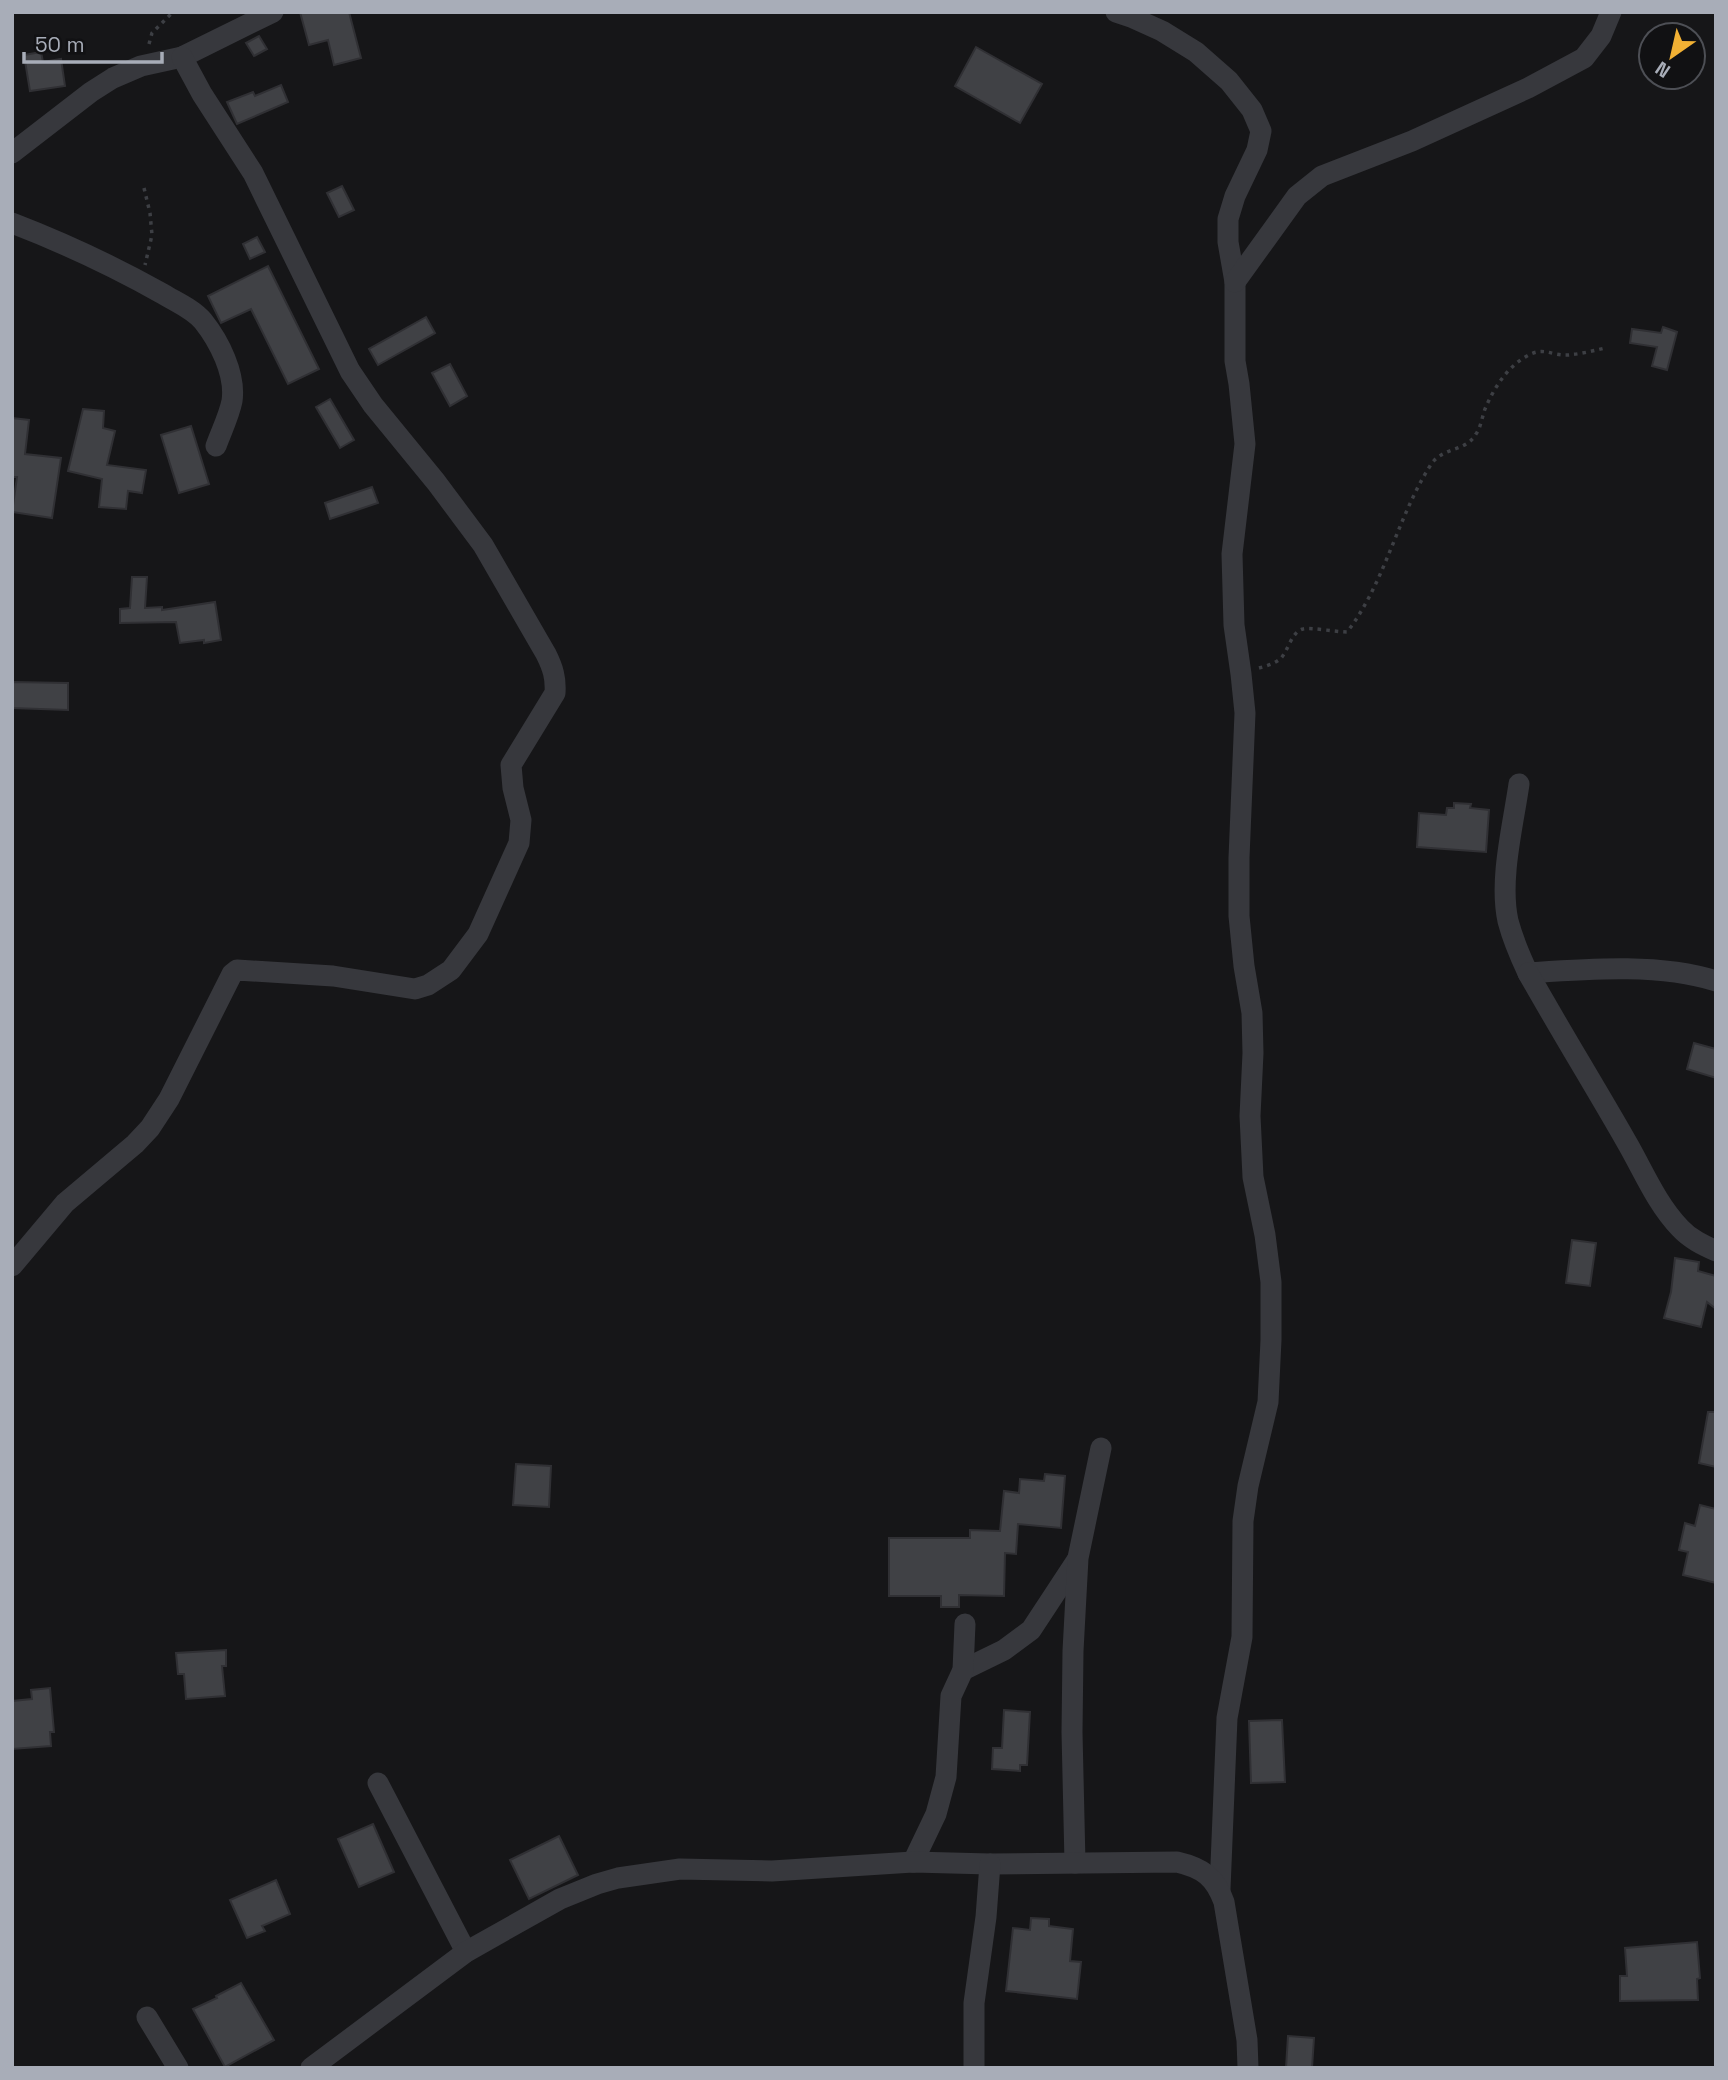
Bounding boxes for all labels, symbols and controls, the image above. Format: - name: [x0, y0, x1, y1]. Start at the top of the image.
- scale bar: [24, 21, 163, 65]
- north arrow: [1637, 21, 1707, 91]
- text: 50 m: [35, 31, 85, 58]
- text: N: [1651, 56, 1675, 84]

